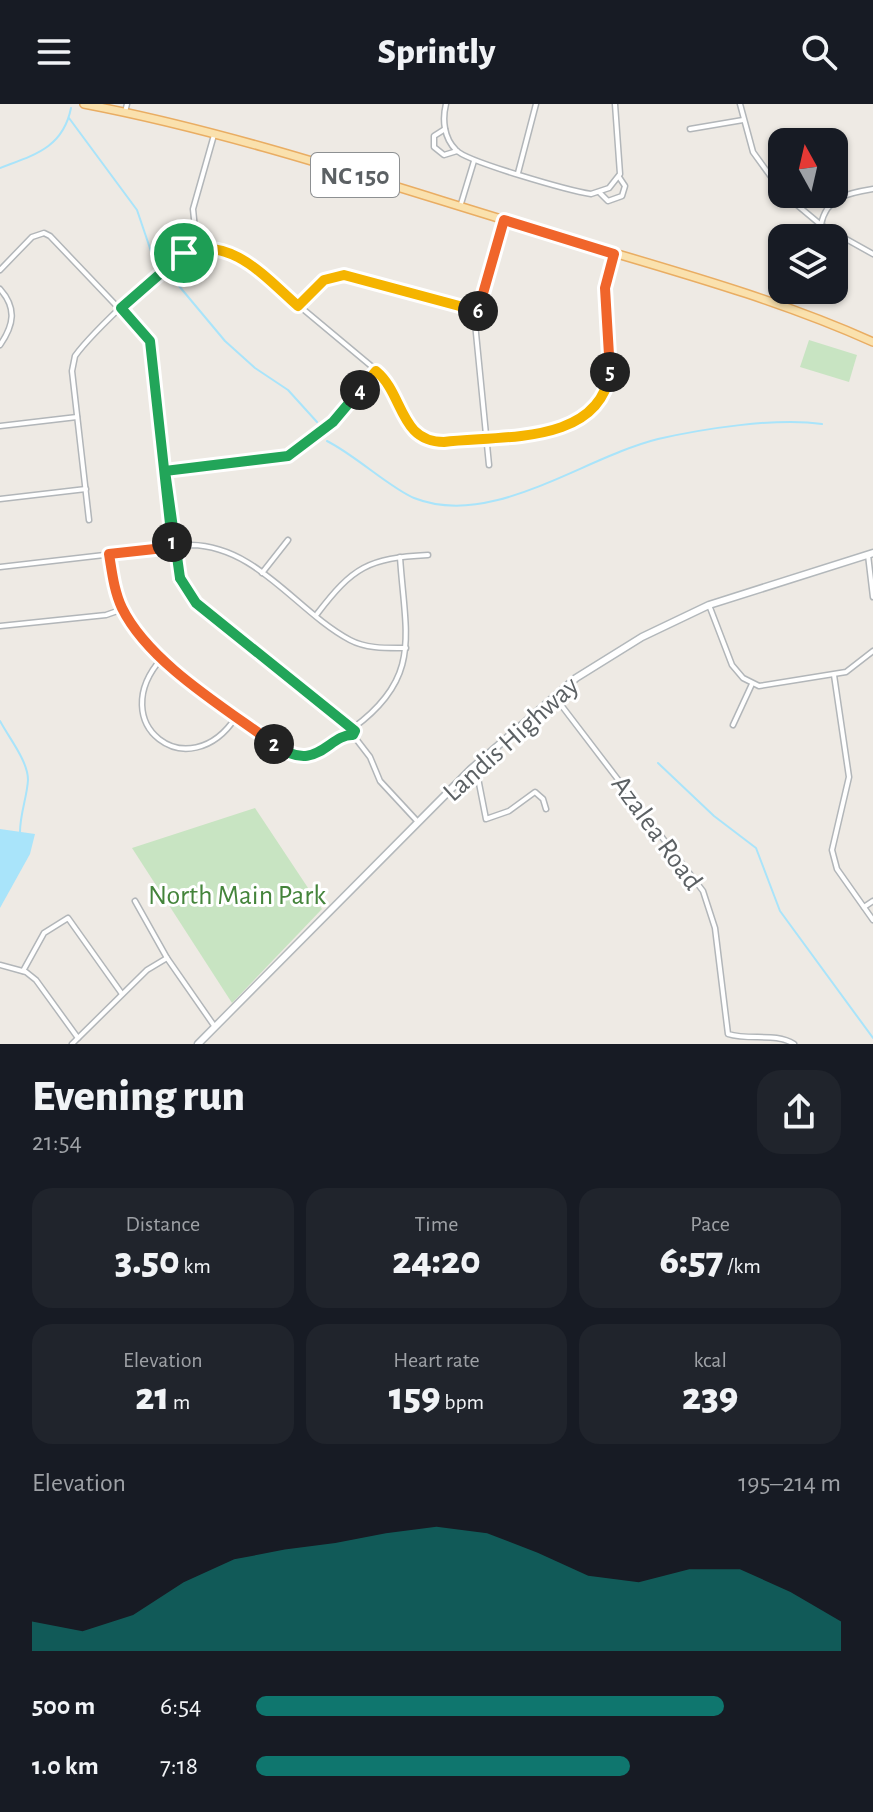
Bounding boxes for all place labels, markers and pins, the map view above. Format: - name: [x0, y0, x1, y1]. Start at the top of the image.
- pin: [150, 219, 218, 287]
- pin: 6: [458, 291, 498, 331]
- pin: 5: [590, 352, 630, 392]
- pin: 4: [340, 370, 380, 410]
- pin: 1: [152, 522, 192, 562]
- pin: 2: [254, 724, 294, 764]

